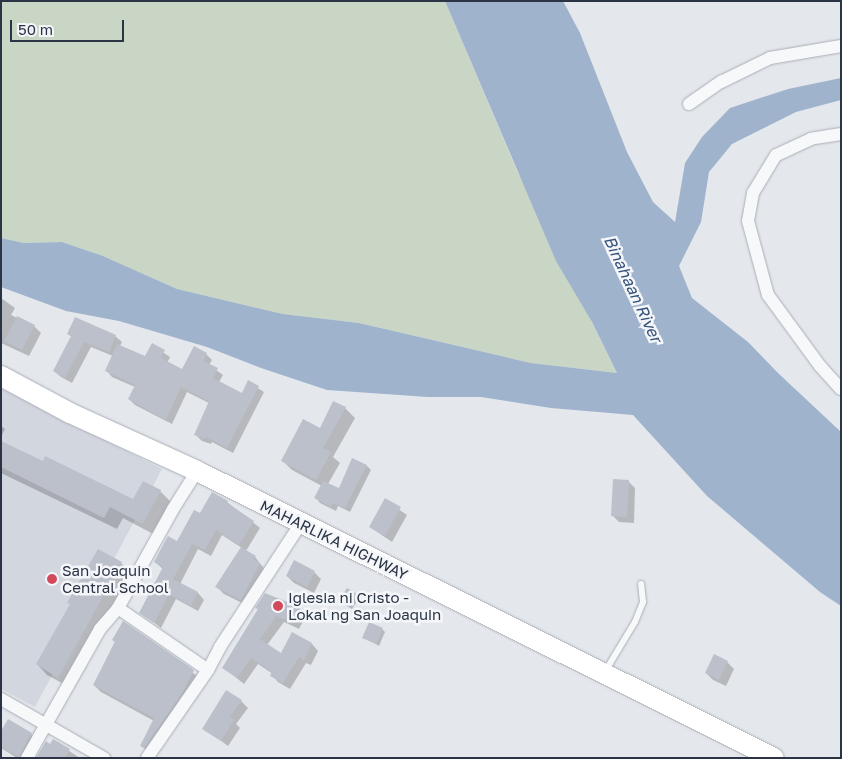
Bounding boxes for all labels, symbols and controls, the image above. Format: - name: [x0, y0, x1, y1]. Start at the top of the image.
- scale bar: [12, 10, 126, 42]
- text: 50 m: [18, 20, 53, 38]
- water label: Binahaan River: [600, 233, 666, 345]
- street label: MAHARLIKA HIGHWAY: [257, 496, 411, 584]
- place label: San Joaquin Central School: [62, 561, 168, 596]
- marker: San Joaquin Central School: [46, 573, 58, 585]
- place label: Iglesia ni Cristo - Lokal ng San Joaquin: [288, 588, 441, 623]
- marker: Iglesia ni Cristo - Lokal ng San Joaquin: [272, 600, 284, 612]

